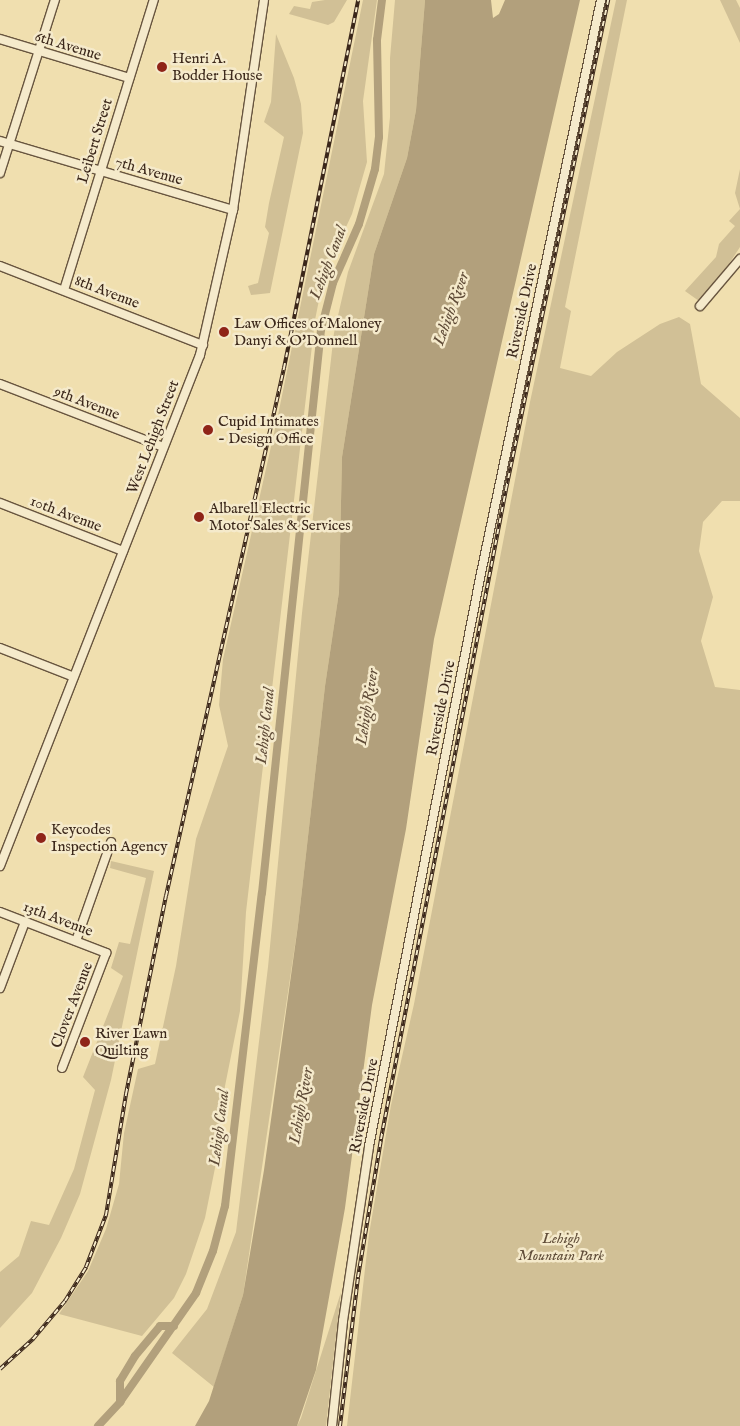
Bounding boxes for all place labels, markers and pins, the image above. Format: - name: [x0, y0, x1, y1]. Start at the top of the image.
- place label: Henri A. Bodder House: [172, 49, 262, 84]
- marker: Henri A. Bodder House: [156, 61, 168, 73]
- place label: Law Offices of Maloney Danyi & O'Donnell: [234, 314, 382, 349]
- marker: Law Offices of Maloney Danyi & O'Donnell: [218, 326, 230, 338]
- place label: Cupid Intimates - Design Office: [218, 412, 319, 447]
- marker: Cupid Intimates - Design Office: [202, 424, 214, 436]
- place label: Albarell Electric Motor Sales & Services: [209, 499, 350, 534]
- marker: Albarell Electric Motor Sales & Services: [193, 511, 205, 523]
- place label: Keycodes Inspection Agency: [51, 820, 168, 855]
- marker: Keycodes Inspection Agency: [35, 832, 47, 844]
- place label: River Lawn Quilting: [95, 1024, 167, 1059]
- marker: River Lawn Quilting: [79, 1036, 91, 1048]

